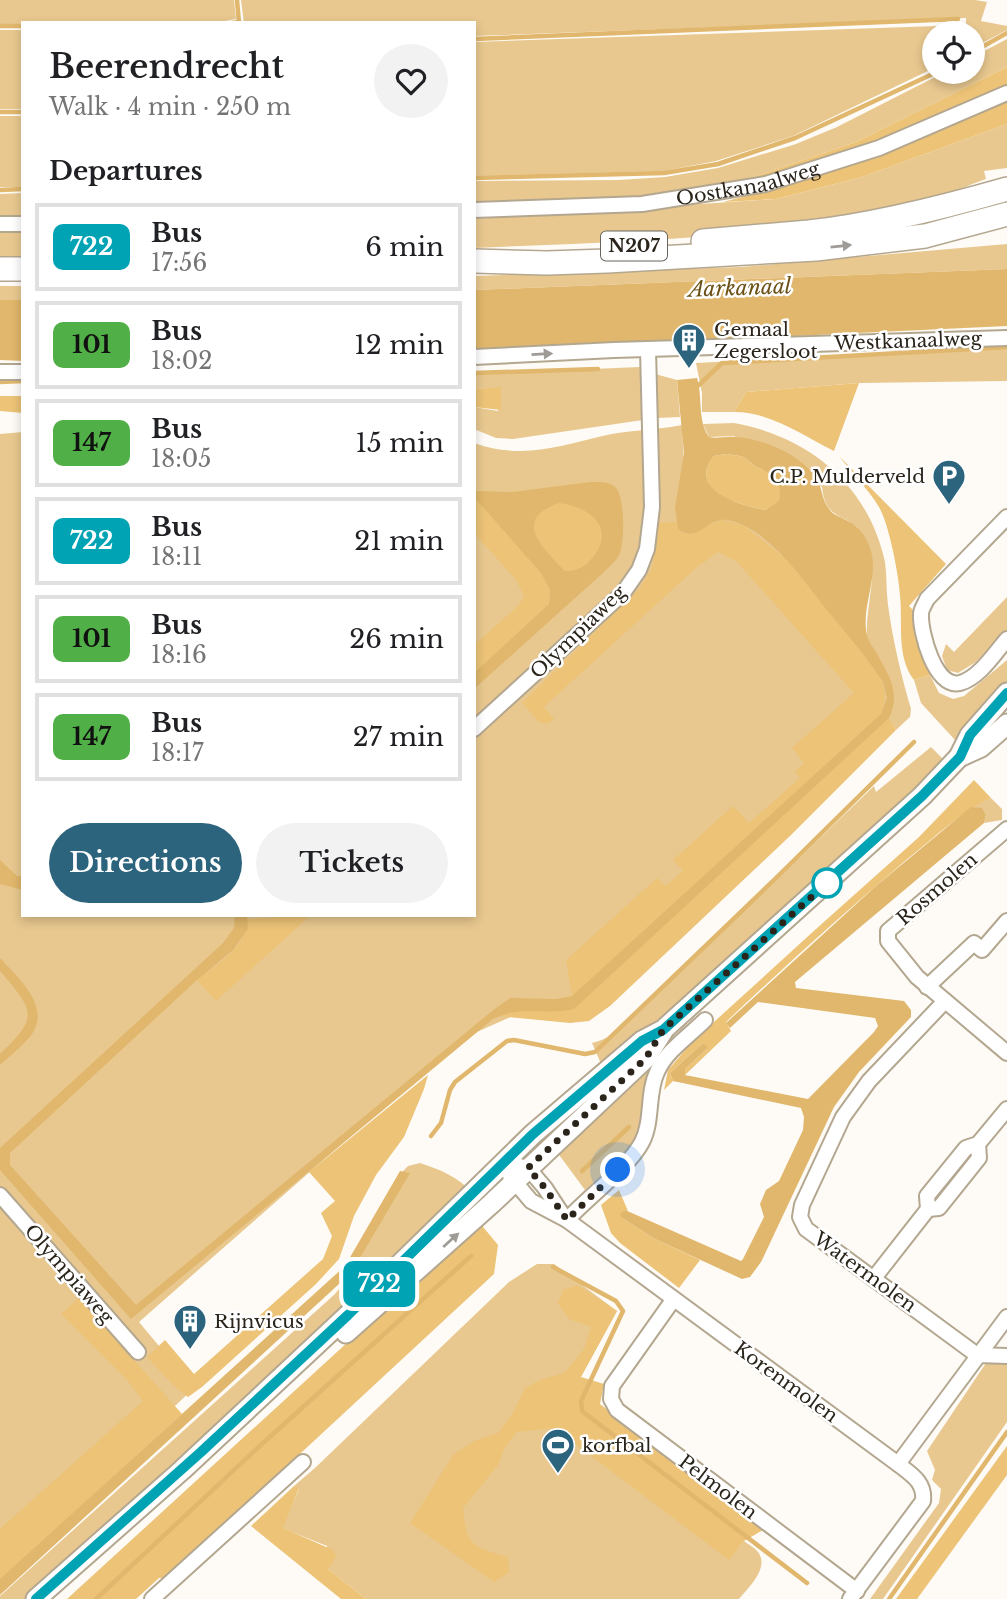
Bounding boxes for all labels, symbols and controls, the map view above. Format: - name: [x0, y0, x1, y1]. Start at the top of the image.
- map controls: [922, 21, 985, 84]
- button: locate: [922, 21, 985, 84]
- button: heart: [374, 44, 448, 118]
- text: Beerendrecht: [49, 46, 284, 87]
- text: Walk · 4 min · 250 m: [49, 93, 291, 121]
- text: Departures: [49, 155, 203, 187]
- street label: Oostkanaalweg: [674, 156, 823, 210]
- text: Bus: [151, 217, 202, 249]
- text: 6 min: [365, 231, 444, 263]
- text: 722: [70, 232, 113, 261]
- road number: N207: [601, 232, 667, 260]
- one-way arrow: [830, 241, 852, 252]
- text: 17:56: [151, 249, 207, 277]
- water label: Aarkanaal: [685, 273, 792, 303]
- text: Bus: [151, 315, 202, 347]
- place label: Gemaal Zegersloot: [714, 318, 818, 363]
- building icon: Gemaal Zegersloot: [670, 321, 708, 370]
- street label: Westkanaalweg: [833, 327, 983, 355]
- text: 12 min: [354, 329, 444, 361]
- text: 101: [72, 330, 111, 359]
- text: 18:02: [151, 347, 212, 375]
- one-way arrow: [532, 348, 554, 359]
- text: Bus: [151, 413, 202, 445]
- text: 15 min: [355, 427, 444, 459]
- text: 147: [72, 428, 111, 457]
- text: 18:05: [151, 445, 211, 473]
- parking icon: C.P. Mulderveld: [930, 457, 968, 506]
- place label: C.P. Mulderveld: [770, 465, 925, 488]
- text: Bus: [151, 511, 202, 543]
- text: 21 min: [354, 525, 444, 557]
- text: 722: [70, 526, 113, 555]
- text: 18:11: [151, 543, 202, 571]
- street label: Olympiaweg: [525, 580, 631, 683]
- text: Bus: [151, 609, 202, 641]
- text: 26 min: [349, 623, 444, 655]
- text: 101: [72, 624, 111, 653]
- text: 18:16: [151, 641, 207, 669]
- text: Bus: [151, 707, 202, 739]
- text: 27 min: [353, 721, 444, 753]
- text: 147: [72, 722, 111, 751]
- text: 18:17: [151, 739, 204, 767]
- button: Directions: [49, 823, 242, 903]
- button: Tickets: [256, 823, 448, 903]
- street label: Rosmolen: [892, 848, 982, 930]
- unlabelled marker: [812, 868, 842, 898]
- your location: [600, 1152, 635, 1187]
- street label: Olympiaweg: [20, 1220, 119, 1329]
- street label: Watermolen: [808, 1226, 921, 1317]
- one-way arrow: [442, 1232, 459, 1248]
- line badge: 722: [339, 1261, 419, 1307]
- text: 722: [357, 1269, 401, 1298]
- building icon: Rijnvicus: [171, 1302, 209, 1351]
- place label: Rijnvicus: [214, 1310, 304, 1333]
- street label: Korenmolen: [730, 1337, 842, 1427]
- sports icon: korfbal: [539, 1426, 577, 1475]
- place label: korfbal: [582, 1434, 651, 1457]
- street label: Pelmolen: [674, 1450, 762, 1524]

